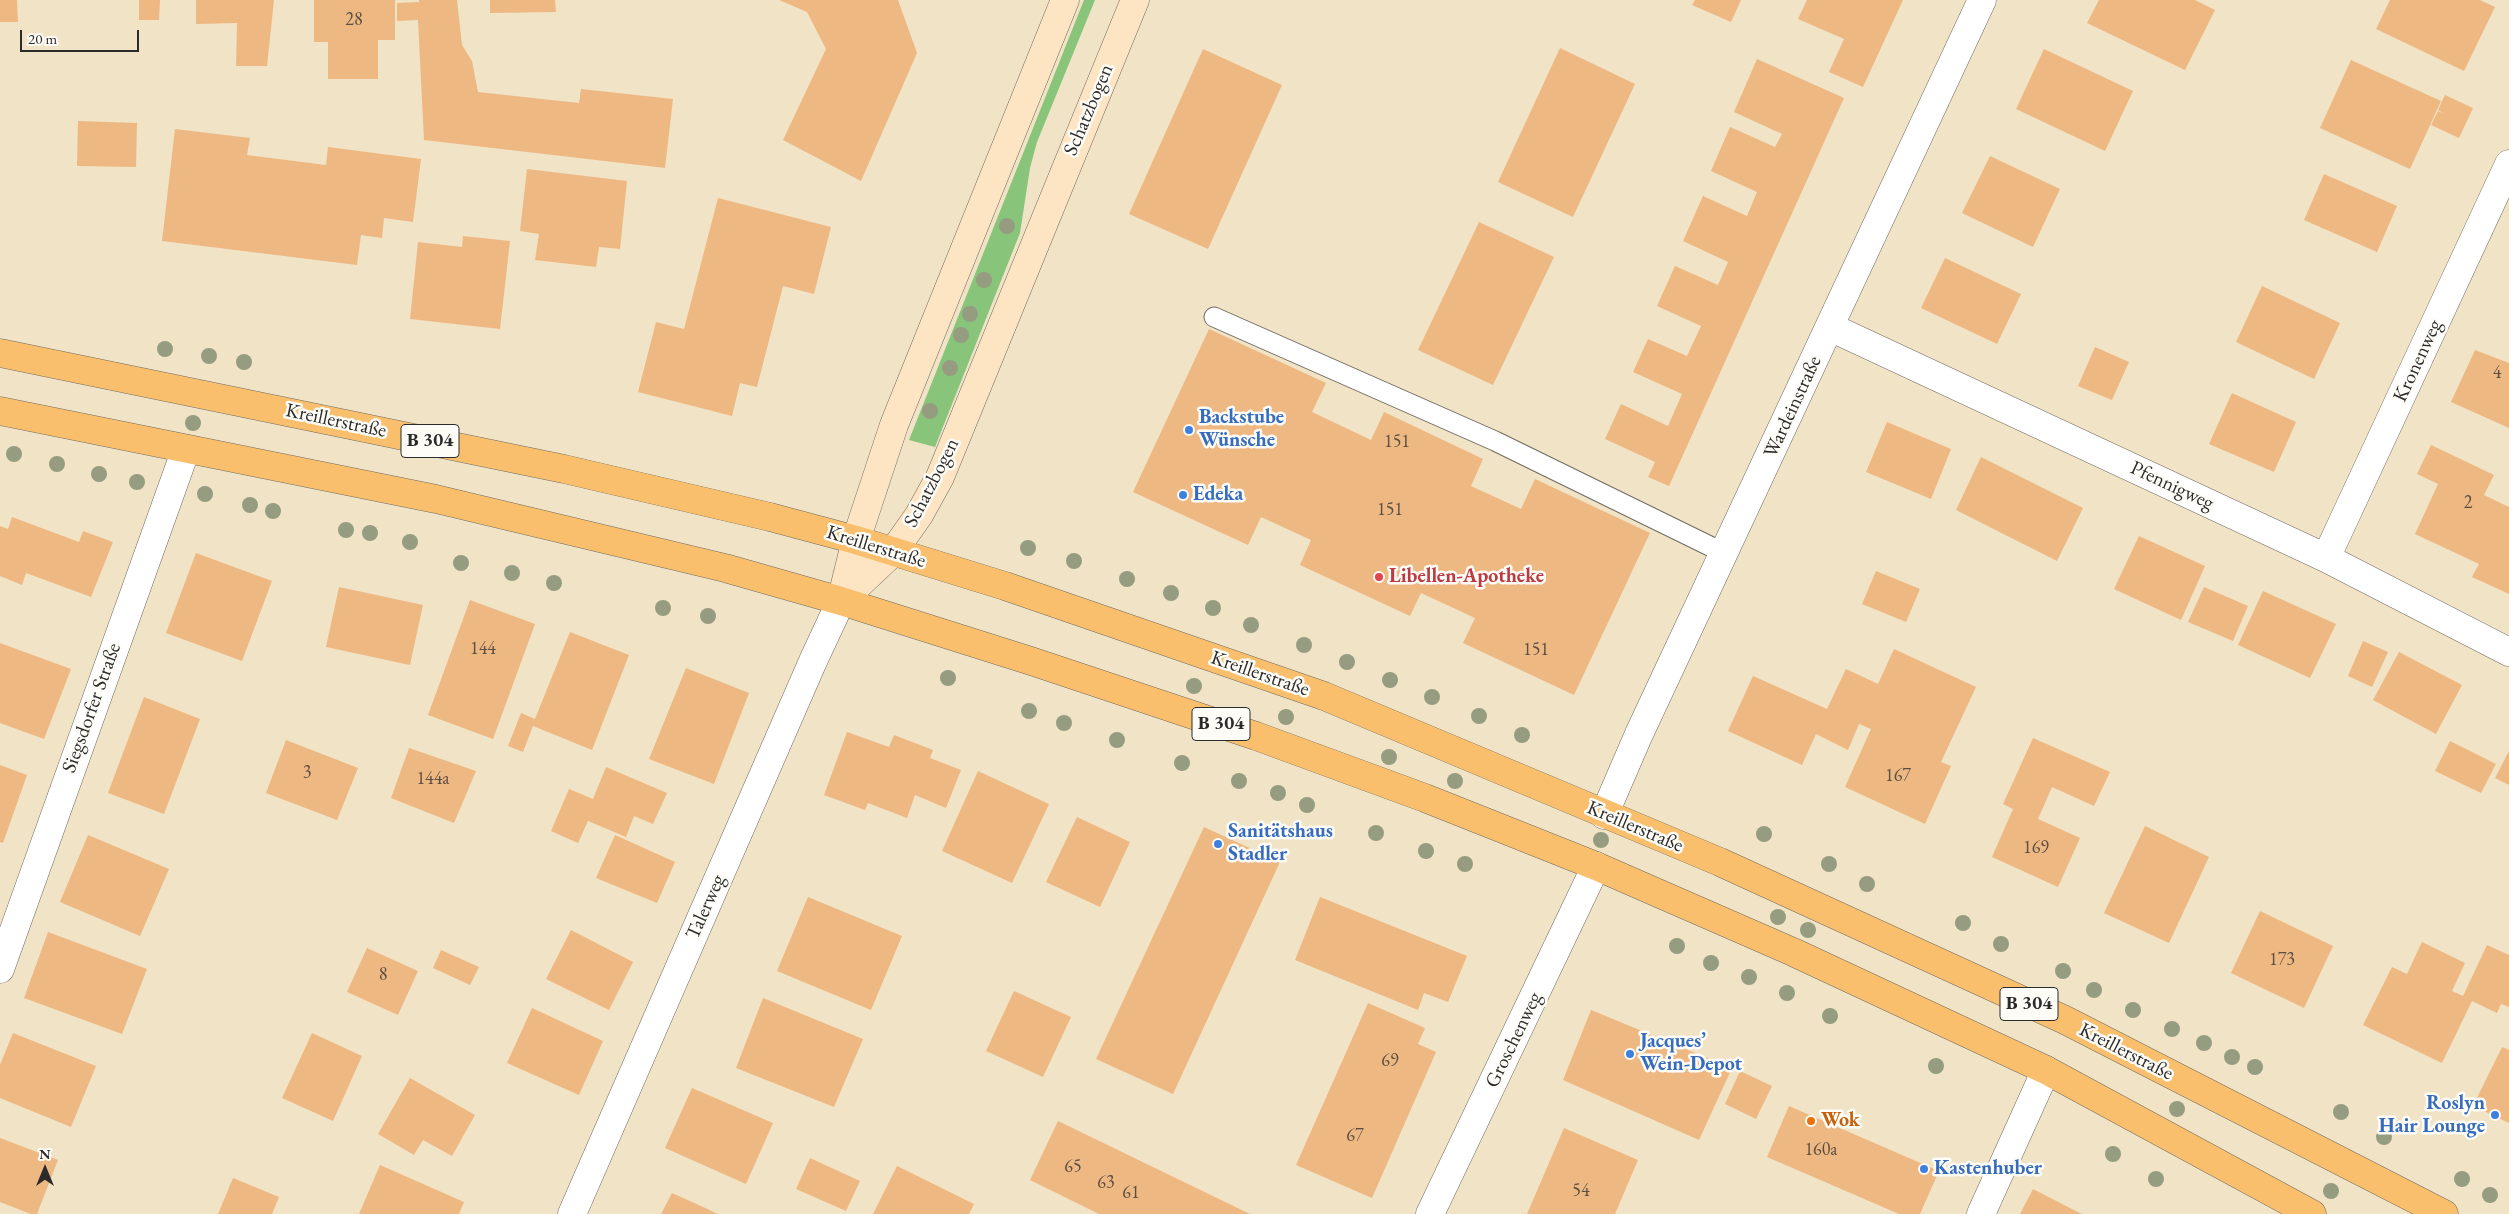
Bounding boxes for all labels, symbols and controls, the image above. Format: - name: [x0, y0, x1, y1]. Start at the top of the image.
- house number: 28: [345, 9, 363, 31]
- scale bar: [22, 20, 141, 52]
- text: 20 m: [28, 29, 57, 48]
- street label: Schatzbogen: [1059, 61, 1119, 159]
- street label: Kronenweg: [2388, 316, 2448, 406]
- street label: Wardeinstraße: [1759, 352, 1827, 462]
- house number: 4: [2493, 362, 2501, 384]
- street label: Kreillerstraße: [283, 399, 389, 443]
- place label: Backstube Wünsche: [1199, 406, 1284, 453]
- road number: B 304: [401, 424, 459, 458]
- marker: Backstube Wünsche: [1183, 424, 1195, 436]
- house number: 151: [1384, 431, 1410, 453]
- street label: Schatzbogen: [899, 434, 965, 532]
- street label: Pfennigweg: [2127, 456, 2217, 516]
- place label: Edeka: [1193, 483, 1243, 507]
- marker: Edeka: [1177, 489, 1189, 501]
- house number: 2: [2464, 492, 2472, 514]
- house number: 151: [1377, 499, 1403, 521]
- street label: Kreillerstraße: [824, 521, 928, 573]
- place label: Libellen-Apotheke: [1389, 565, 1544, 589]
- marker: Libellen-Apotheke: [1373, 571, 1385, 583]
- house number: 144: [470, 638, 496, 660]
- house number: 151: [1523, 639, 1549, 661]
- street label: Siegsdorfer Straße: [57, 640, 127, 776]
- street label: Kreillerstraße: [1208, 646, 1312, 702]
- road number: B 304: [1192, 708, 1250, 741]
- house number: 3: [303, 762, 311, 784]
- house number: 167: [1885, 765, 1911, 787]
- house number: 144a: [416, 768, 450, 790]
- street label: Kreillerstraße: [1583, 796, 1687, 858]
- place label: Sanitätshaus Stadler: [1228, 820, 1333, 867]
- house number: 169: [2023, 837, 2049, 859]
- marker: Sanitätshaus Stadler: [1212, 838, 1224, 850]
- street label: Talerweg: [681, 871, 731, 943]
- house number: 173: [2269, 949, 2295, 971]
- house number: 8: [379, 964, 387, 986]
- street label: Groschenweg: [1481, 988, 1547, 1092]
- road number: B 304: [2000, 988, 2058, 1021]
- street label: Kreillerstraße: [2075, 1018, 2177, 1086]
- place label: Jacques’ Wein-Depot: [1640, 1030, 1742, 1077]
- marker: Jacques’ Wein-Depot: [1624, 1048, 1636, 1060]
- house number: 69: [1381, 1050, 1399, 1072]
- place label: Roslyn Hair Lounge: [2379, 1092, 2485, 1139]
- place label: Wok: [1821, 1109, 1860, 1133]
- marker: Roslyn Hair Lounge: [2489, 1109, 2501, 1121]
- marker: Wok: [1805, 1115, 1817, 1127]
- house number: 67: [1346, 1125, 1364, 1147]
- house number: 160a: [1804, 1139, 1838, 1161]
- north arrow: [20, 1144, 70, 1194]
- text: N: [39, 1145, 51, 1163]
- house number: 65: [1064, 1156, 1082, 1178]
- place label: Kastenhuber: [1934, 1157, 2042, 1181]
- marker: Kastenhuber: [1918, 1163, 1930, 1175]
- house number: 63: [1097, 1172, 1115, 1194]
- house number: 54: [1572, 1180, 1590, 1202]
- house number: 61: [1122, 1182, 1140, 1204]

